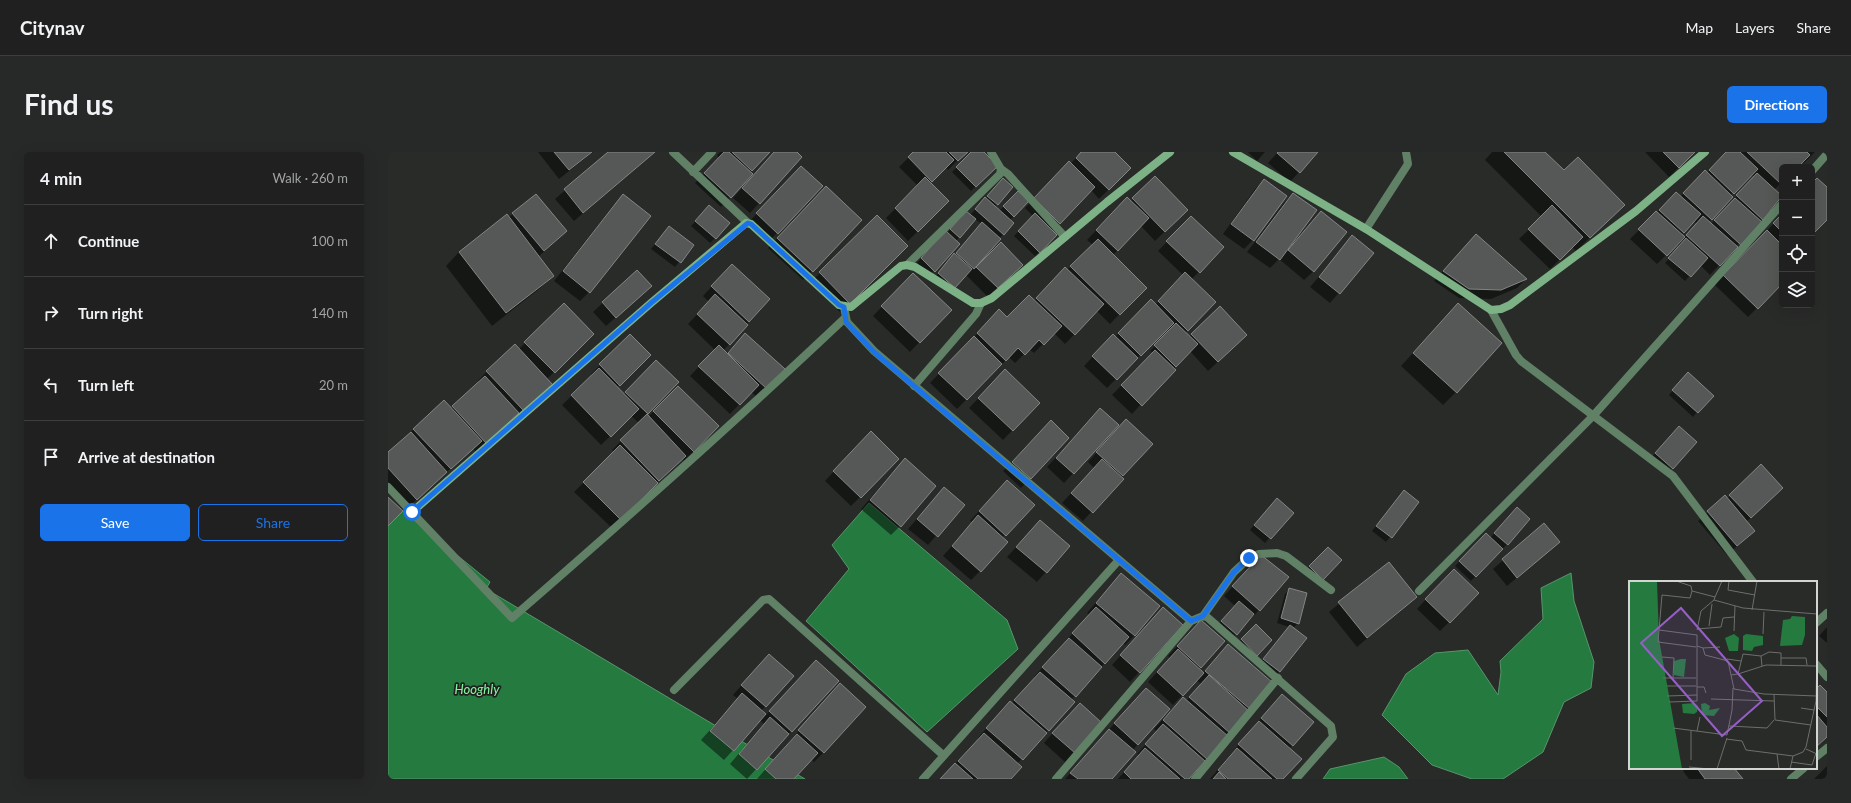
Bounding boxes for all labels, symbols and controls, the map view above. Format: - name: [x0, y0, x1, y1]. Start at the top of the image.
- text: Citynav: [20, 16, 85, 39]
- text: Map: [1685, 19, 1713, 36]
- text: Layers: [1735, 19, 1775, 36]
- text: Share: [1797, 19, 1831, 36]
- button: Directions: [1727, 86, 1827, 123]
- text: Find us: [24, 87, 114, 121]
- map controls: [1779, 164, 1815, 308]
- button: +: [1779, 164, 1815, 200]
- text: 4 min: [40, 168, 82, 189]
- text: Walk · 260 m: [272, 170, 348, 186]
- button: −: [1779, 200, 1815, 236]
- icon: ahead: [40, 230, 62, 252]
- text: Continue: [78, 232, 139, 250]
- text: 100 m: [311, 233, 348, 249]
- button: locate: [1779, 236, 1815, 272]
- button: layers: [1779, 272, 1815, 308]
- icon: right: [40, 302, 62, 324]
- text: Turn right: [78, 304, 143, 322]
- text: 140 m: [311, 305, 348, 321]
- icon: left: [40, 374, 62, 396]
- text: Turn left: [78, 376, 134, 394]
- text: 20 m: [319, 377, 348, 393]
- icon: arrive: [40, 446, 62, 468]
- text: Arrive at destination: [78, 448, 215, 466]
- route start: [403, 503, 421, 521]
- button: Save: [40, 504, 190, 541]
- button: Share: [198, 504, 348, 541]
- route end: [1240, 549, 1258, 567]
- inset map: [1629, 581, 1817, 769]
- water label: Hooghly: [455, 681, 500, 697]

